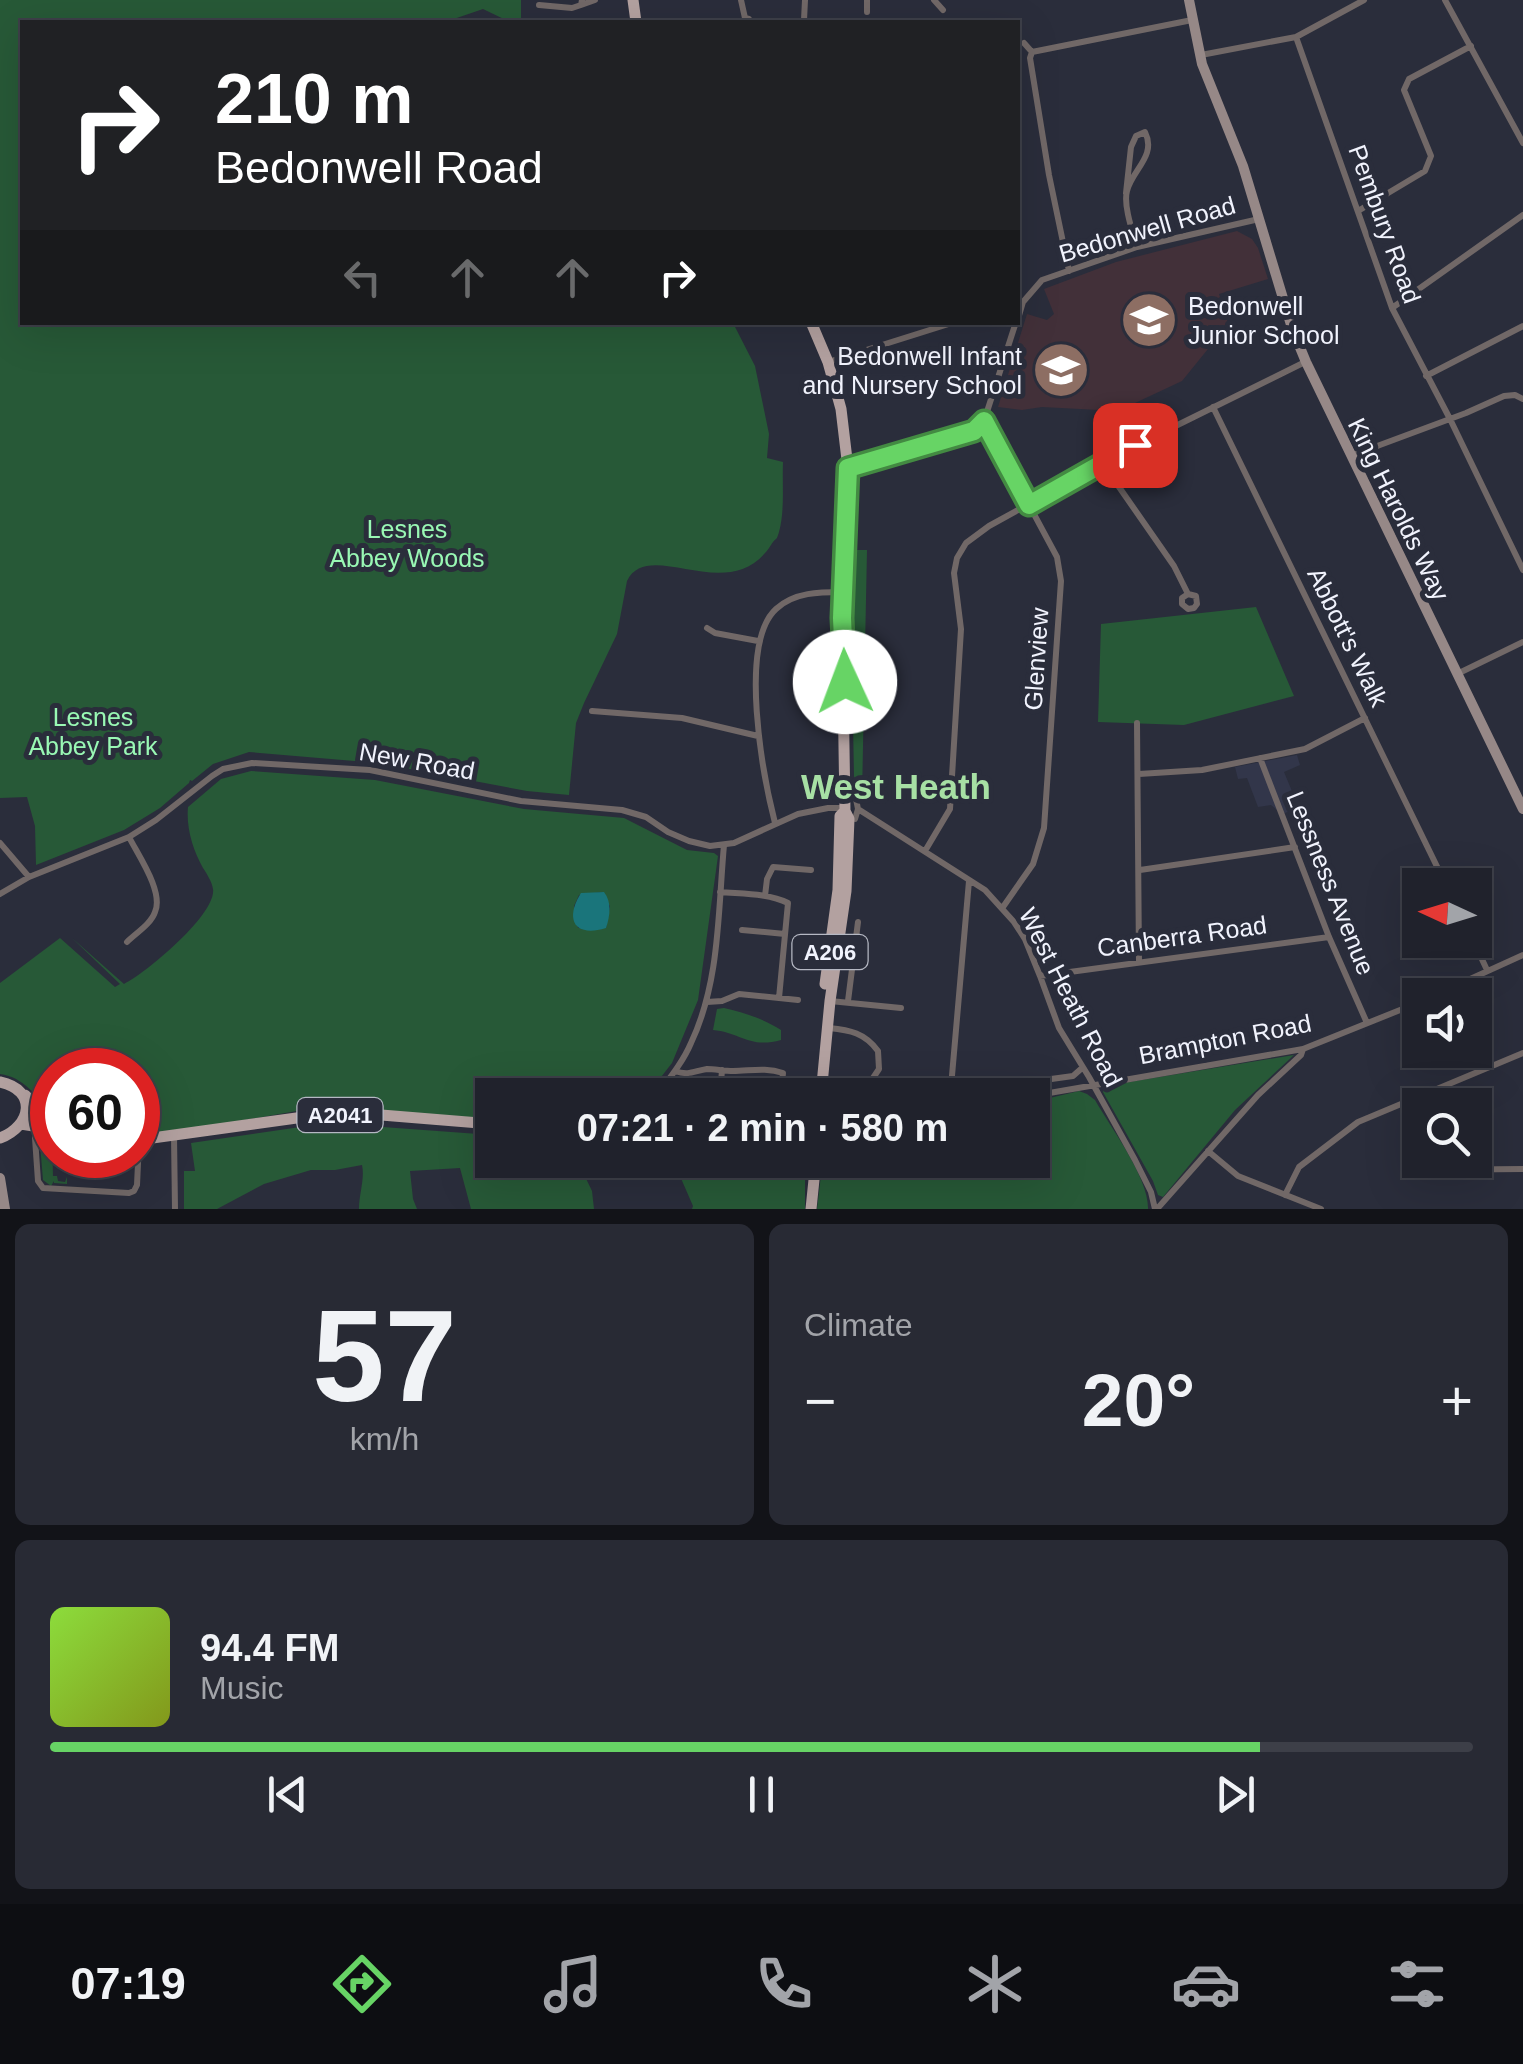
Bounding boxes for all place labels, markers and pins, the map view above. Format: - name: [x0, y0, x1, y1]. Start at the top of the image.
- school or university icon: Bedonwell Junior School: [1119, 290, 1179, 350]
- place label: Bedonwell Junior School: [1188, 292, 1339, 349]
- school or university icon: Bedonwell Infant and Nursery School: [1031, 340, 1091, 400]
- place label: Bedonwell Infant and Nursery School: [802, 342, 1022, 399]
- pin: [1093, 403, 1178, 488]

